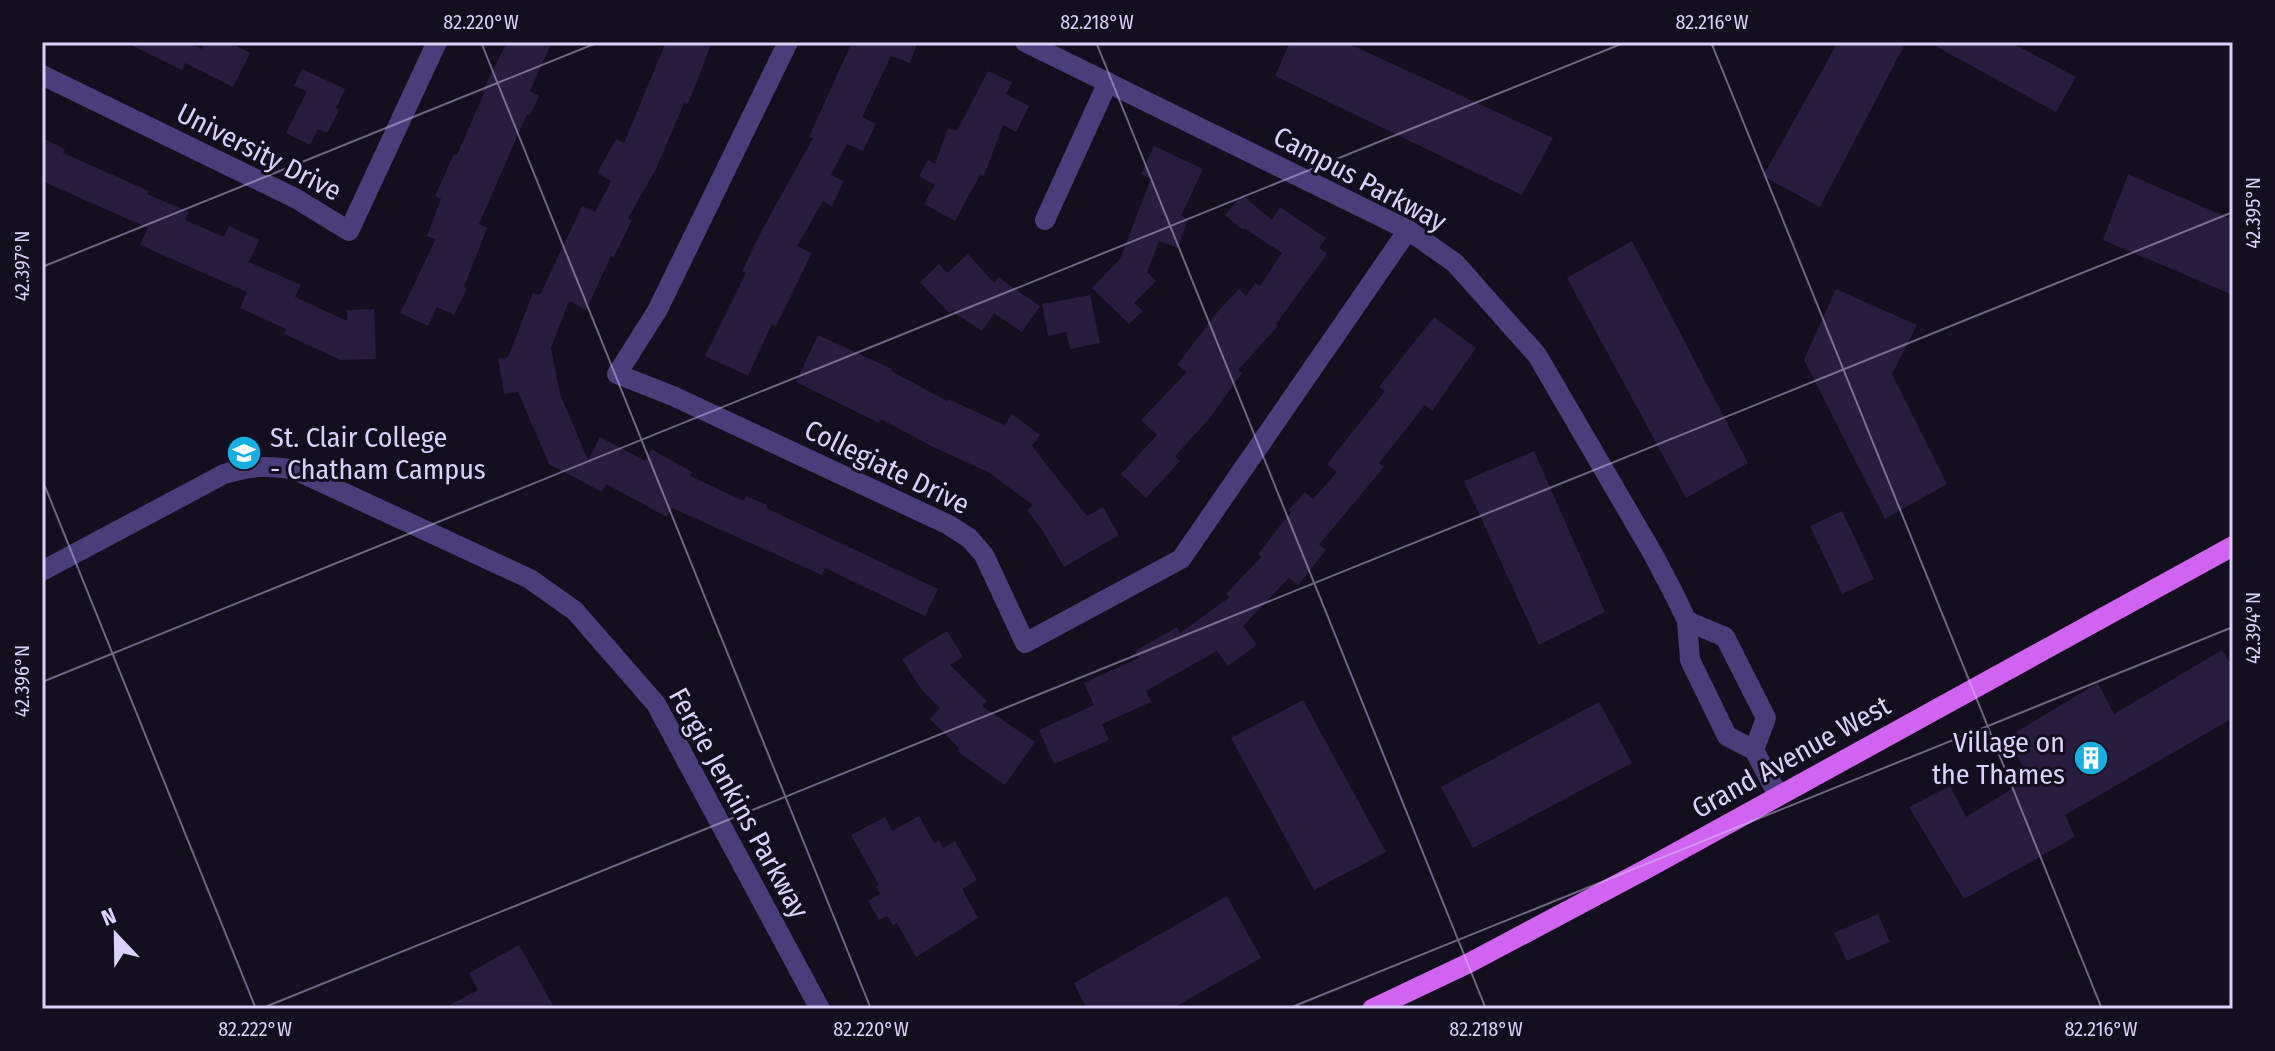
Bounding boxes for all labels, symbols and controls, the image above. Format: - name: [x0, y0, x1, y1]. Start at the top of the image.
- text: 82.220°W: [443, 10, 519, 34]
- text: 82.218°W: [1060, 10, 1134, 34]
- text: 82.216°W: [1675, 10, 1749, 34]
- street label: University Drive: [171, 96, 347, 208]
- street label: Campus Parkway: [1268, 120, 1452, 239]
- text: 42.395°N: [2241, 177, 2265, 249]
- text: 42.397°N: [10, 231, 34, 301]
- street label: Collegiate Drive: [799, 413, 975, 521]
- place label: St. Clair College - Chatham Campus: [270, 421, 486, 486]
- school or university icon: St. Clair College - Chatham Campus: [225, 434, 263, 472]
- text: 42.394°N: [2241, 592, 2265, 664]
- text: 42.396°N: [10, 645, 34, 717]
- street label: Fergie Jenkins Parkway: [662, 682, 816, 924]
- street label: Grand Avenue West: [1686, 689, 1897, 825]
- place label: Village on the Thames: [1932, 726, 2065, 791]
- building icon: Village on the Thames: [2072, 739, 2110, 777]
- north arrow: [76, 895, 156, 975]
- text: N: [98, 902, 120, 932]
- text: 82.222°W: [218, 1017, 292, 1041]
- text: 82.220°W: [833, 1017, 909, 1041]
- text: 82.218°W: [1449, 1017, 1523, 1041]
- text: 82.216°W: [2064, 1017, 2138, 1041]

